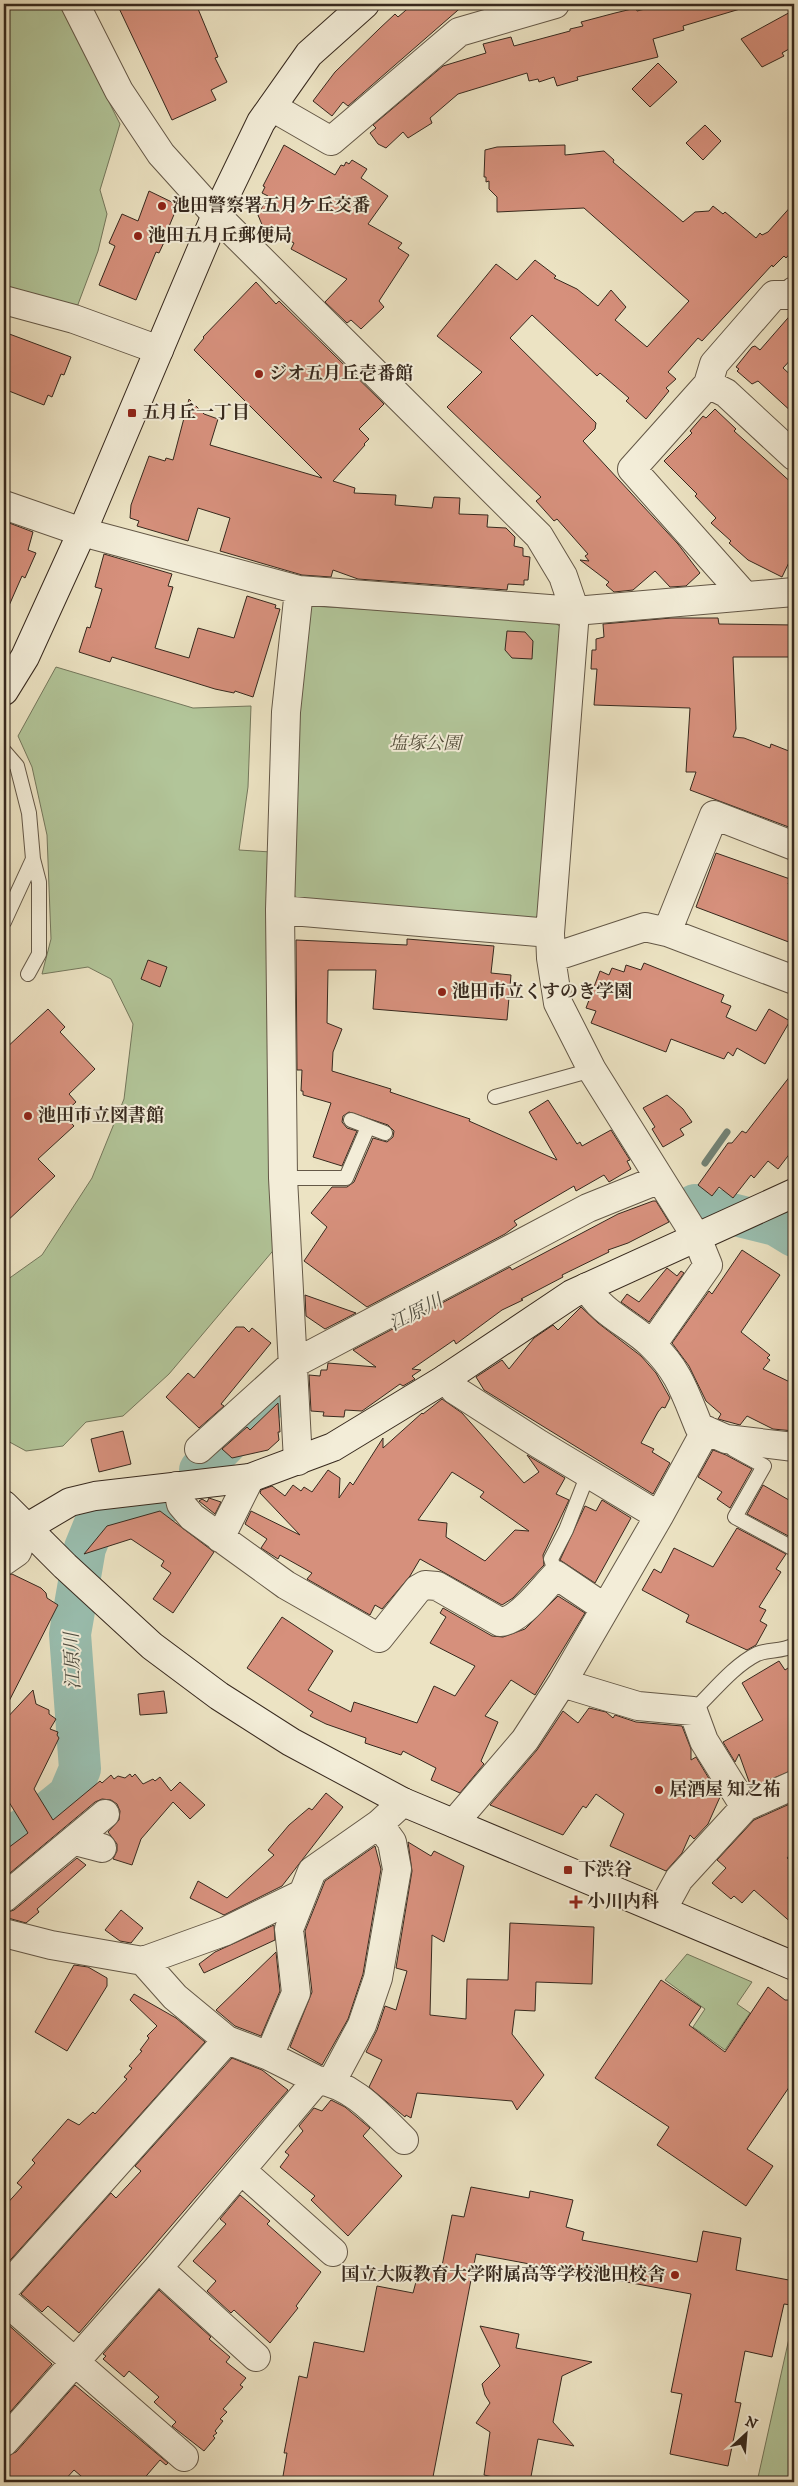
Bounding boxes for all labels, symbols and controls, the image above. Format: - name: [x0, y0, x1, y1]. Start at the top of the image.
- place label: 池田警察署五月ケ丘交番: [172, 195, 370, 217]
- marker: 池田警察署五月ケ丘交番: [156, 200, 168, 212]
- place label: 池田五月丘郵便局: [148, 225, 292, 247]
- marker: 池田五月丘郵便局: [132, 230, 144, 242]
- place label: ジオ五月丘壱番館: [269, 363, 413, 385]
- marker: ジオ五月丘壱番館: [253, 368, 265, 380]
- place label: 五月丘一丁目: [142, 402, 250, 424]
- marker: 五月丘一丁目: [126, 407, 138, 419]
- park label: 塩塚公園: [389, 733, 464, 755]
- place label: 池田市立くすのき学園: [452, 981, 632, 1003]
- marker: 池田市立くすのき学園: [436, 986, 448, 998]
- place label: 池田市立図書館: [38, 1105, 164, 1127]
- marker: 池田市立図書館: [22, 1110, 34, 1122]
- water label: 江原川: [385, 1289, 448, 1336]
- water label: 江原川: [60, 1630, 85, 1690]
- place label: 居酒屋 知之祐: [669, 1779, 781, 1801]
- marker: 居酒屋 知之祐: [653, 1784, 665, 1796]
- place label: 下渋谷: [578, 1859, 632, 1881]
- marker: 下渋谷: [562, 1864, 574, 1876]
- place label: 小川内科: [587, 1891, 659, 1913]
- marker: 小川内科: [569, 1895, 583, 1909]
- place label: 国立大阪教育大学附属高等学校池田校舎: [341, 2264, 665, 2286]
- marker: 国立大阪教育大学附属高等学校池田校舎: [669, 2269, 681, 2281]
- north arrow: [720, 2408, 770, 2458]
- text: N: [742, 2413, 761, 2434]

